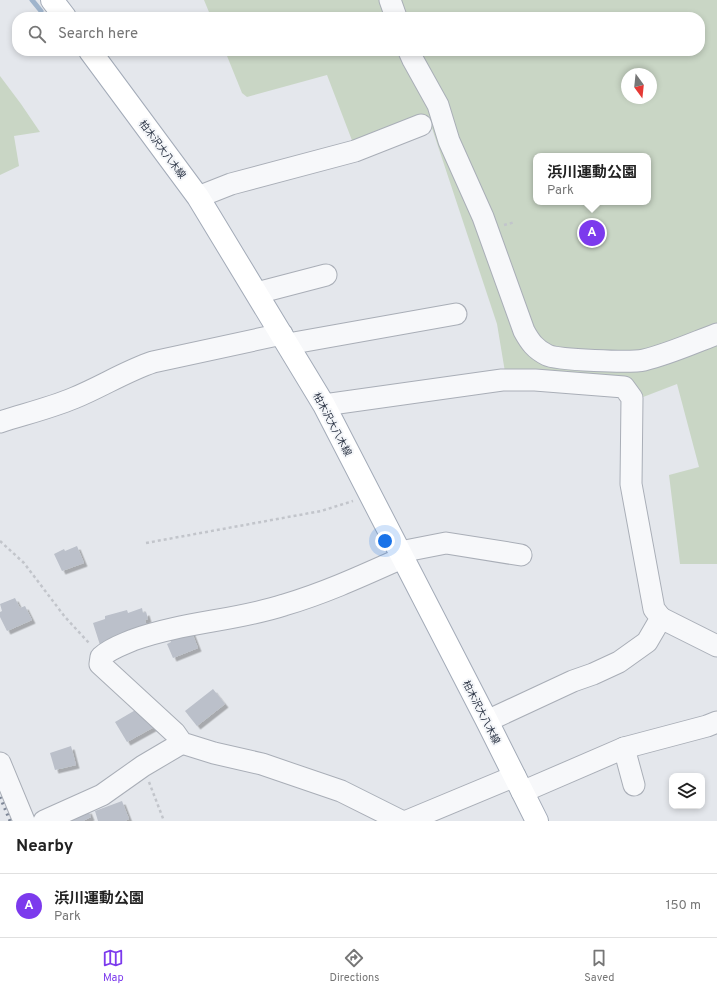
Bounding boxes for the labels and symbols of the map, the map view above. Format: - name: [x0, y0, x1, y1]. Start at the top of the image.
- north arrow: [621, 68, 657, 104]
- street label: 柏木沢大八木線: [136, 118, 188, 182]
- pin: A: [579, 218, 605, 248]
- street label: 柏木沢大八木線: [310, 391, 354, 459]
- your location: [375, 531, 395, 551]
- street label: 柏木沢大八木線: [459, 679, 502, 747]

